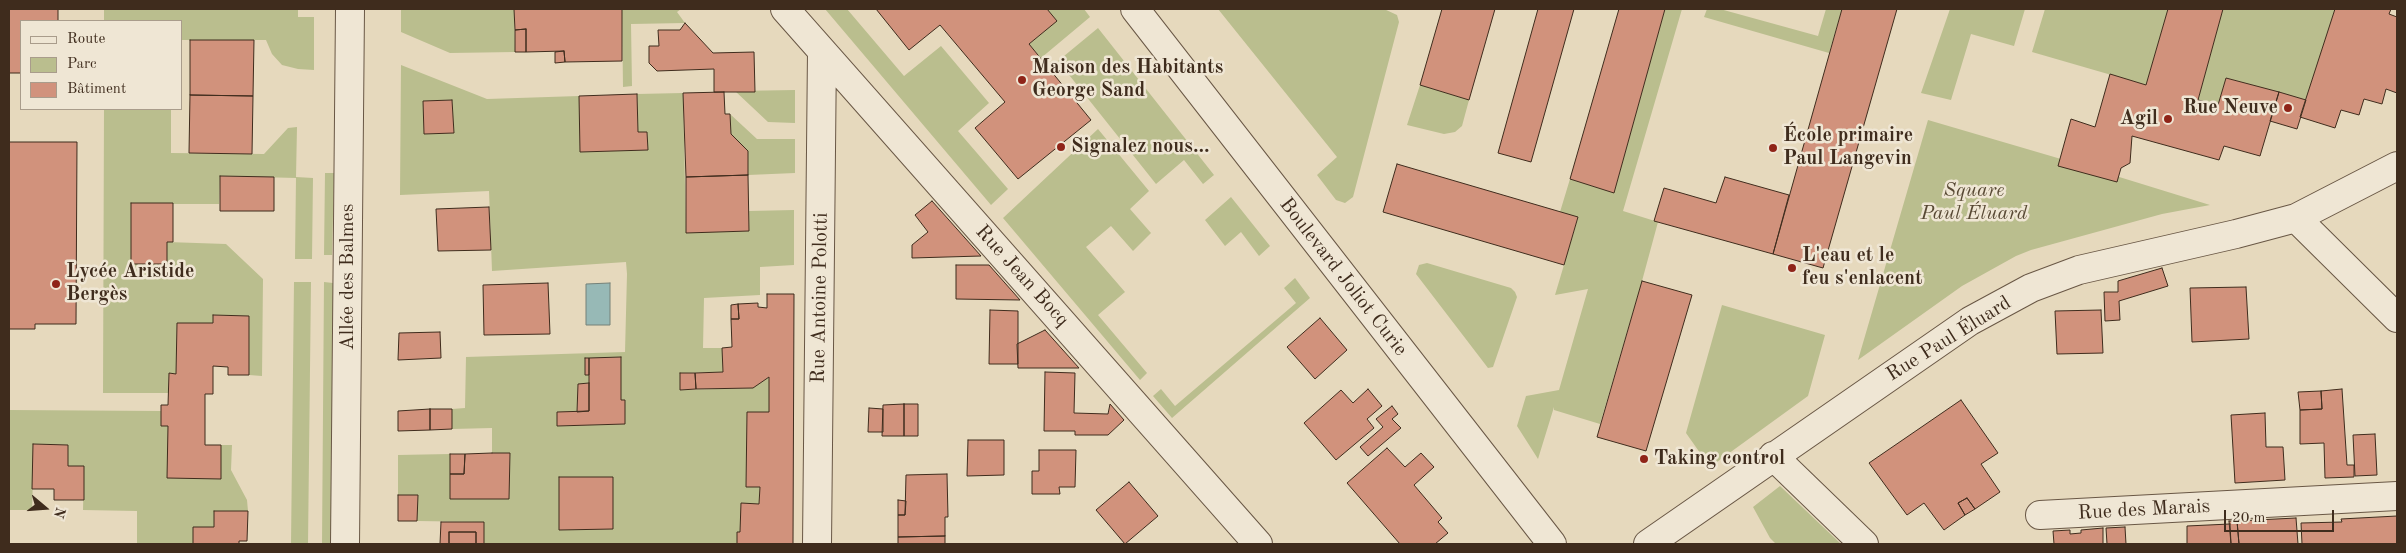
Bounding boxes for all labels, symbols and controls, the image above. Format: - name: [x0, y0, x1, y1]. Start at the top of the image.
- legend: [20, 20, 182, 110]
- text: Route: [67, 32, 105, 47]
- place label: Maison des Habitants George Sand: [1032, 56, 1223, 103]
- text: Parc: [67, 57, 97, 72]
- marker: Maison des Habitants George Sand: [1016, 74, 1028, 86]
- text: Bâtiment: [67, 82, 126, 97]
- place label: Rue Neuve: [2183, 96, 2278, 120]
- marker: Rue Neuve: [2282, 102, 2294, 114]
- place label: Agil: [2120, 107, 2158, 131]
- marker: Agil: [2162, 113, 2174, 125]
- place label: École primaire Paul Langevin: [1783, 124, 1913, 171]
- place label: Signalez nous...: [1071, 135, 1210, 159]
- marker: Signalez nous...: [1055, 141, 1067, 153]
- marker: École primaire Paul Langevin: [1767, 142, 1779, 154]
- park label: Square Paul Éluard: [1921, 179, 2027, 226]
- street label: Boulevard Joliot Curie: [1274, 193, 1412, 361]
- street label: Allée des Balmes: [336, 204, 360, 350]
- street label: Rue Antoine Polotti: [807, 212, 833, 384]
- street label: Rue Jean Bocq: [970, 220, 1074, 332]
- place label: L'eau et le feu s'enlacent: [1802, 244, 1923, 291]
- place label: Lycée Aristide Bergès: [66, 260, 194, 307]
- marker: L'eau et le feu s'enlacent: [1786, 262, 1798, 274]
- marker: Lycée Aristide Bergès: [50, 278, 62, 290]
- street label: Rue Paul Éluard: [1882, 291, 2016, 387]
- place label: Taking control: [1654, 447, 1785, 471]
- marker: Taking control: [1638, 453, 1650, 465]
- north arrow: [20, 483, 70, 533]
- street label: Rue des Marais: [2077, 495, 2211, 525]
- scale bar: [2226, 500, 2336, 532]
- text: N: [51, 505, 68, 520]
- text: 20 m: [2232, 511, 2266, 526]

